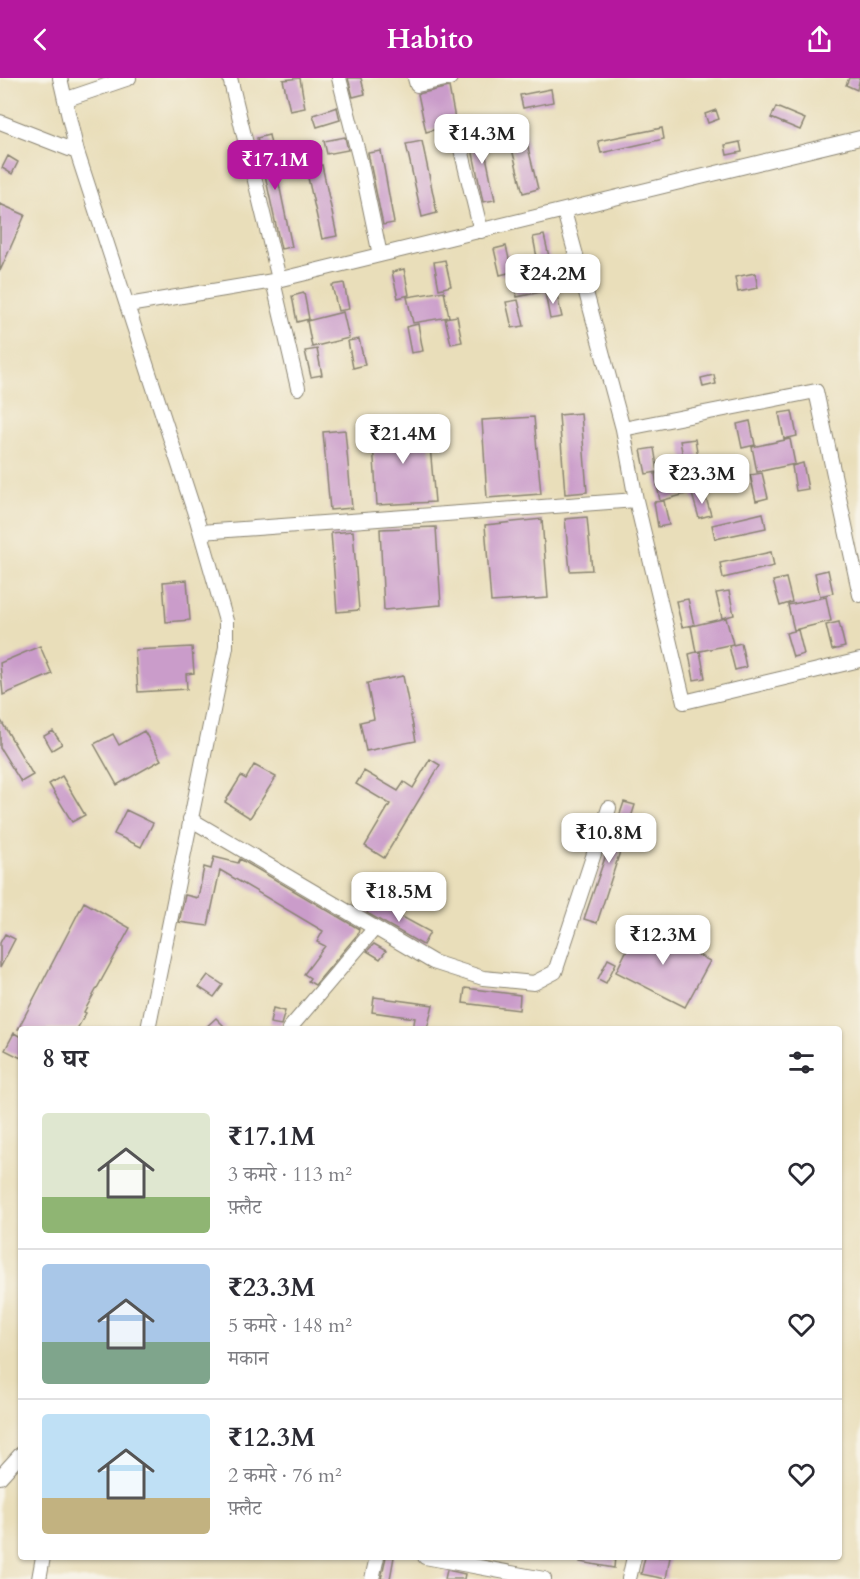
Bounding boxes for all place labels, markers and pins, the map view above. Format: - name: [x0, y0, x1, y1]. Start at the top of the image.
- pin: ₹14.3M: [433, 114, 531, 165]
- pin: ₹17.1M: [226, 140, 324, 191]
- pin: ₹24.2M: [504, 254, 602, 305]
- pin: ₹21.4M: [354, 414, 452, 465]
- pin: ₹23.3M: [653, 454, 751, 505]
- pin: ₹10.8M: [560, 813, 658, 864]
- pin: ₹18.5M: [350, 872, 448, 923]
- pin: ₹12.3M: [614, 915, 712, 966]

